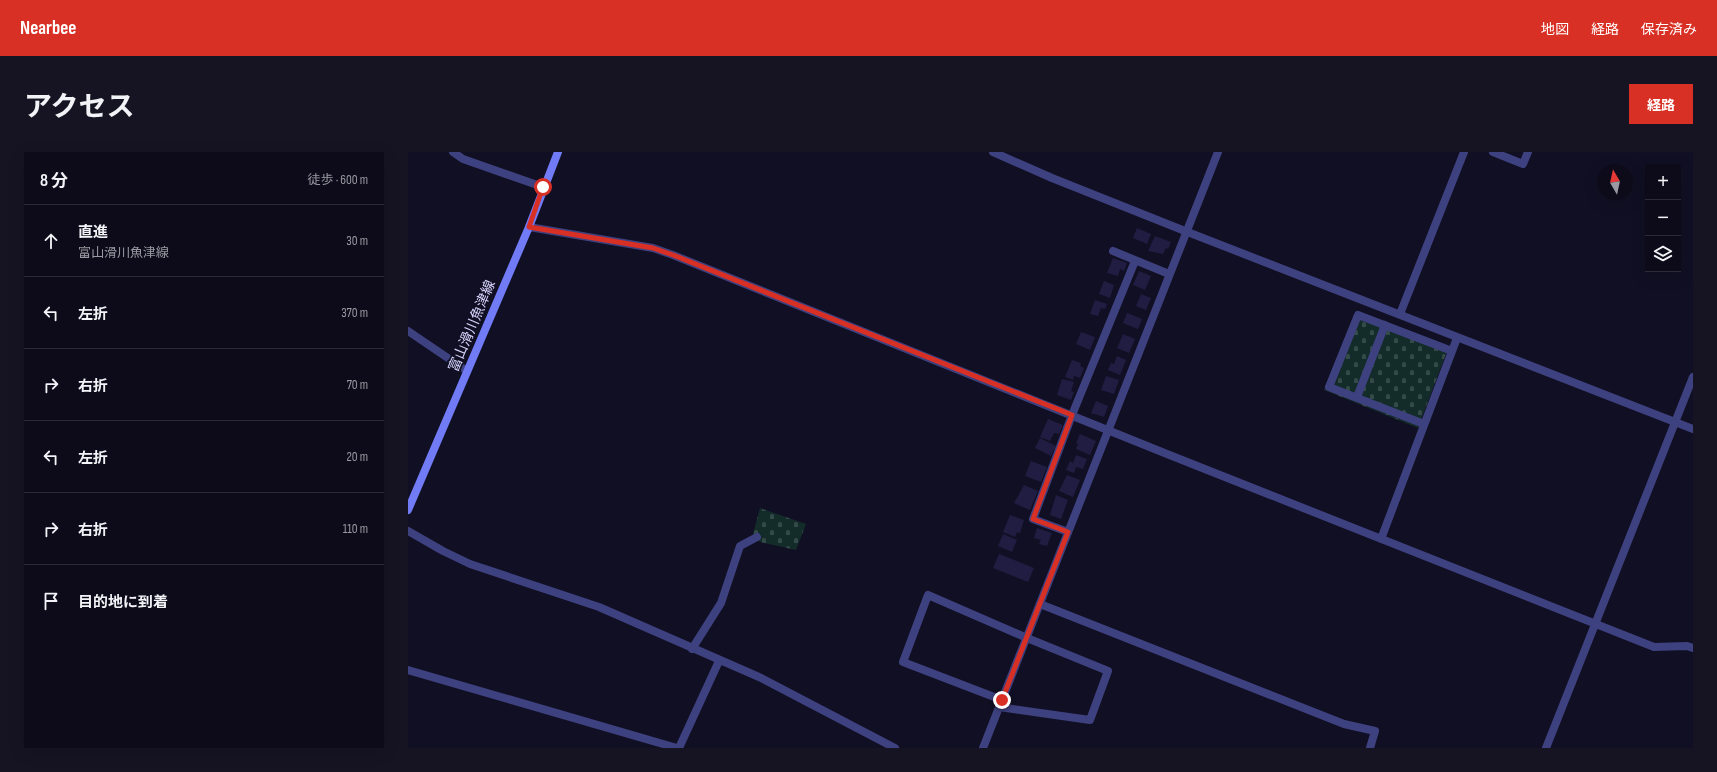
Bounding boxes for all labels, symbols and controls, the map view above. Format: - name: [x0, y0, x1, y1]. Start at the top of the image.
- text: Nearbee: [20, 17, 76, 40]
- text: 地図: [1541, 21, 1569, 38]
- text: 経路: [1591, 21, 1619, 38]
- text: 保存済み: [1641, 21, 1697, 38]
- button: 経路: [1629, 84, 1693, 124]
- text: アクセス: [24, 91, 135, 124]
- north arrow: [1597, 164, 1633, 200]
- map controls: [1645, 164, 1681, 272]
- button: +: [1645, 164, 1681, 200]
- text: 8 分: [40, 171, 68, 191]
- text: 徒歩 · 600 m: [308, 172, 368, 188]
- route start: [534, 178, 552, 196]
- button: −: [1645, 200, 1681, 236]
- text: 直進: [78, 223, 108, 242]
- icon: ahead: [40, 230, 62, 252]
- text: 30 m: [346, 233, 368, 249]
- button: layers: [1645, 236, 1681, 272]
- text: 富山滑川魚津線: [78, 245, 169, 261]
- street label: 富山滑川魚津線: [445, 278, 499, 374]
- icon: left: [40, 302, 62, 324]
- text: 左折: [78, 305, 108, 324]
- text: 370 m: [341, 305, 368, 321]
- icon: right: [40, 374, 62, 396]
- text: 右折: [78, 377, 108, 396]
- text: 70 m: [347, 377, 368, 393]
- icon: left: [40, 446, 62, 468]
- text: 左折: [78, 449, 108, 468]
- text: 20 m: [346, 449, 368, 465]
- icon: right: [40, 518, 62, 540]
- text: 右折: [78, 521, 108, 540]
- text: 110 m: [343, 521, 368, 537]
- icon: arrive: [40, 590, 62, 612]
- text: 目的地に到着: [78, 593, 168, 612]
- route end: [993, 691, 1011, 709]

